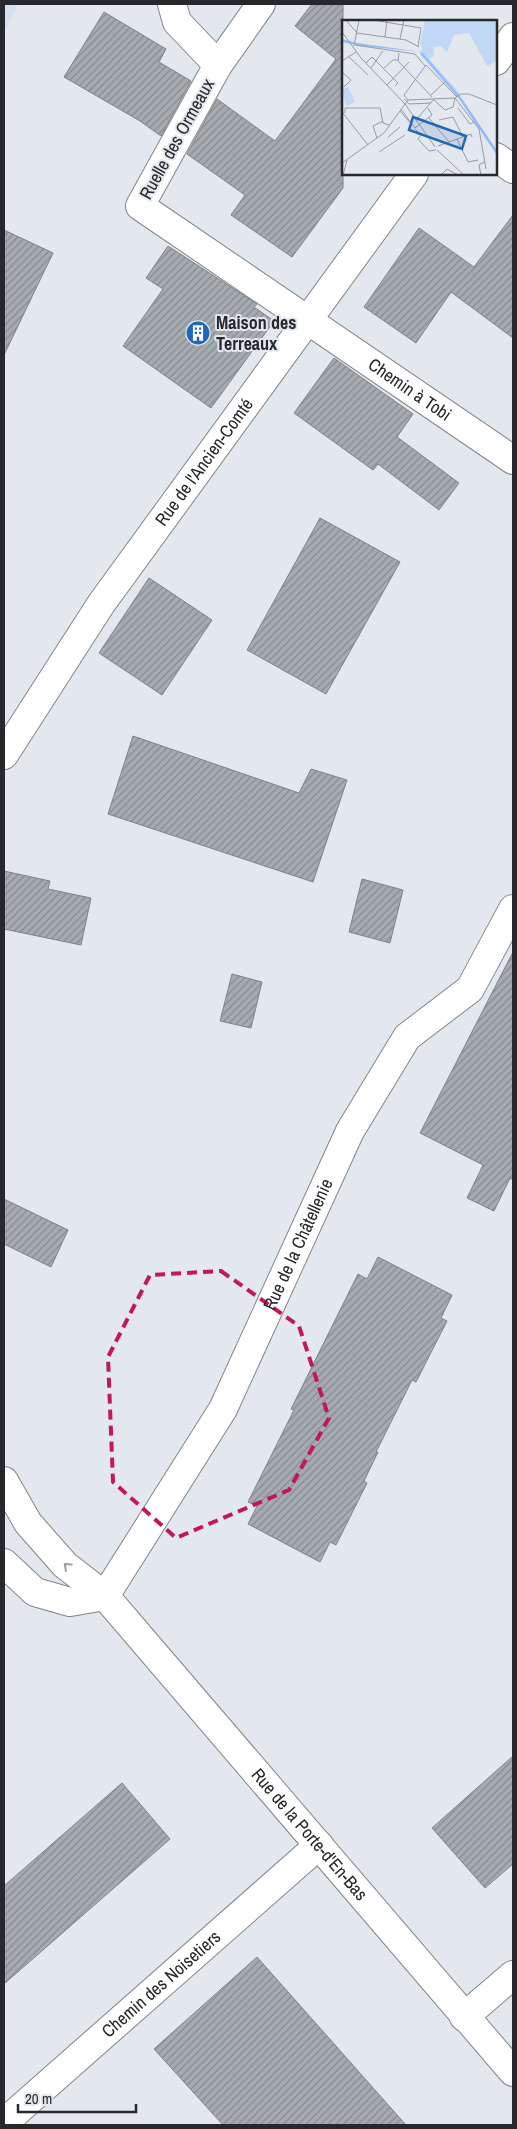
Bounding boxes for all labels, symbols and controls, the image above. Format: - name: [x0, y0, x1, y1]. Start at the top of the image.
- inset map: [342, 20, 497, 175]
- street label: Ruelle des Ormeaux: [133, 73, 220, 204]
- place label: Maison des Terreaux: [216, 310, 296, 356]
- building icon: Maison des Terreaux: [185, 320, 211, 346]
- street label: Chemin à Tobi: [363, 352, 457, 427]
- street label: Rue de l'Ancien-Comté: [149, 393, 259, 531]
- street label: Rue de la Châtellenie: [257, 1174, 339, 1314]
- one-way arrow: [64, 1563, 73, 1572]
- street label: Rue de la Porte-d'En-Bas: [246, 1763, 374, 1906]
- street label: Chemin des Noisetiers: [96, 1924, 226, 2043]
- scale bar: [18, 2082, 135, 2114]
- text: 20 m: [25, 2088, 52, 2109]

